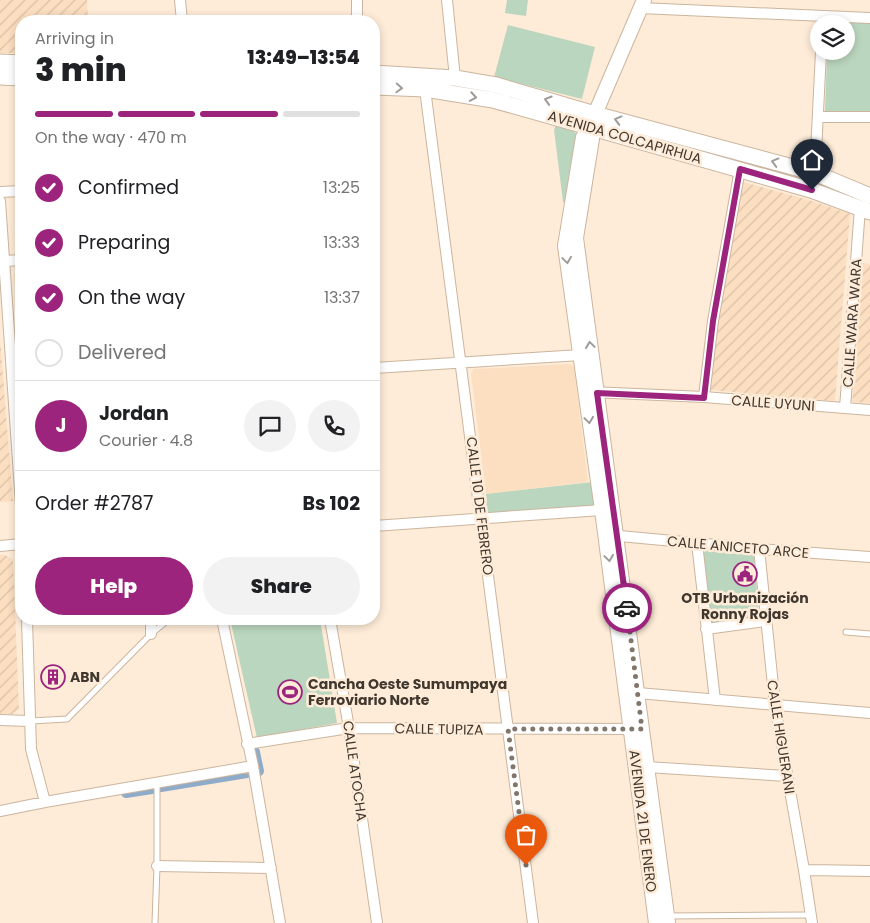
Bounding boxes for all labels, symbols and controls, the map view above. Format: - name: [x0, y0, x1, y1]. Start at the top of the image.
- map controls: [810, 15, 855, 60]
- button: layers: [810, 15, 855, 60]
- text: Arriving in: [35, 27, 114, 50]
- text: 13:49–13:54: [247, 44, 360, 71]
- text: 3 min: [35, 47, 127, 92]
- one-way arrow: [396, 83, 404, 94]
- one-way arrow: [469, 91, 477, 101]
- one-way arrow: [545, 96, 553, 106]
- street label: AVENIDA COLCAPIRHUA: [546, 105, 704, 169]
- one-way arrow: [614, 116, 622, 126]
- text: On the way · 470 m: [35, 126, 187, 149]
- pin: [791, 139, 833, 190]
- icon: home: [798, 146, 826, 174]
- one-way arrow: [771, 158, 779, 168]
- icon: check: [35, 174, 63, 202]
- text: Confirmed: [78, 174, 179, 201]
- text: 13:25: [323, 176, 360, 199]
- icon: check: [35, 229, 63, 257]
- text: Preparing: [78, 229, 170, 256]
- text: 13:33: [323, 231, 360, 254]
- one-way arrow: [561, 256, 572, 264]
- street label: CALLE WARA WARA: [838, 258, 866, 388]
- icon: check: [35, 284, 63, 312]
- text: On the way: [78, 284, 185, 311]
- text: 13:37: [324, 286, 360, 309]
- text: Delivered: [78, 339, 167, 366]
- one-way arrow: [586, 340, 596, 349]
- street label: CALLE UYUNI: [731, 390, 815, 416]
- text: Jordan: [99, 400, 169, 427]
- button: chat: [244, 400, 296, 452]
- button: phone: [308, 400, 360, 452]
- text: J: [56, 412, 66, 439]
- one-way arrow: [584, 416, 594, 425]
- text: Courier · 4.8: [99, 429, 193, 452]
- street label: CALLE 10 DE FEBRERO: [462, 436, 498, 576]
- text: Order #2787: [35, 490, 153, 517]
- text: Bs 102: [302, 490, 360, 517]
- street label: CALLE ANICETO ARCE: [666, 531, 810, 563]
- one-way arrow: [603, 554, 613, 563]
- button: Help: [35, 557, 193, 615]
- button: Share: [203, 557, 360, 615]
- public building icon: OTB Urbanización Ronny Rojas: [732, 561, 758, 587]
- courier: [602, 583, 652, 633]
- place label: OTB Urbanización Ronny Rojas: [681, 588, 809, 624]
- icon: car: [613, 594, 641, 622]
- building icon: ABN: [40, 664, 66, 690]
- place label: ABN: [70, 667, 100, 687]
- place label: Cancha Oeste Sumumpaya Ferroviario Norte: [308, 674, 507, 710]
- sports icon: Cancha Oeste Sumumpaya Ferroviario Norte: [277, 679, 303, 705]
- street label: CALLE HIGUERANI: [762, 679, 800, 795]
- street label: CALLE TUPIZA: [394, 718, 484, 740]
- street label: CALLE ATOCHA: [338, 719, 372, 823]
- street label: AVENIDA 21 DE ENERO: [624, 749, 662, 893]
- pin: [505, 814, 547, 865]
- icon: bag: [512, 821, 540, 849]

